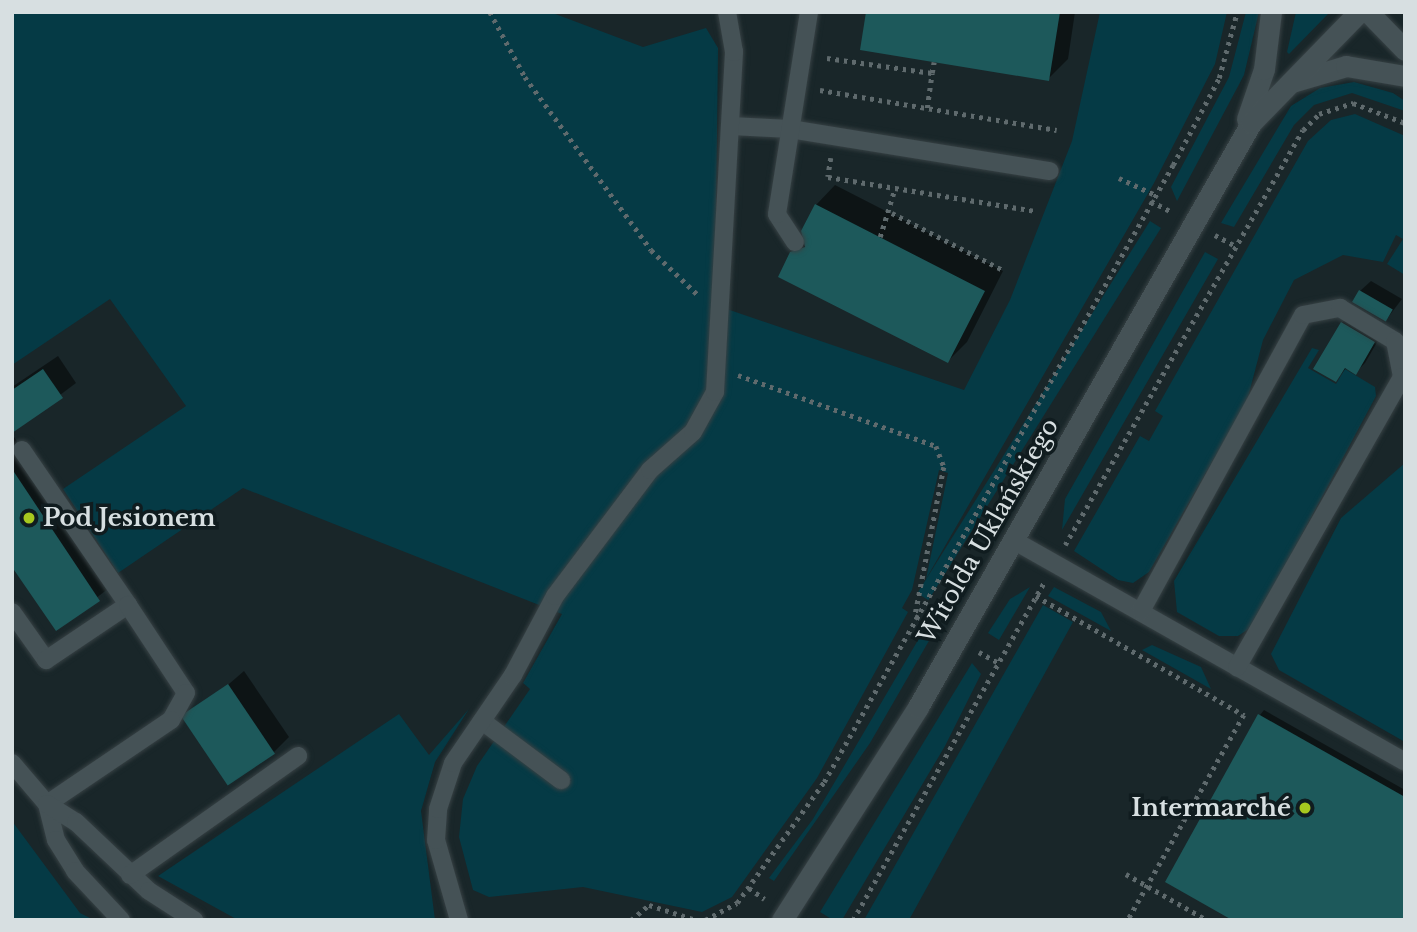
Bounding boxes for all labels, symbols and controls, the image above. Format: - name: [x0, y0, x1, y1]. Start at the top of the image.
- street label: Witolda Uklańskiego: [912, 413, 1064, 649]
- place label: Pod Jesionem: [43, 504, 216, 532]
- marker: Pod Jesionem: [21, 510, 37, 526]
- place label: Intermarché: [1131, 794, 1291, 822]
- marker: Intermarché: [1297, 800, 1313, 816]

